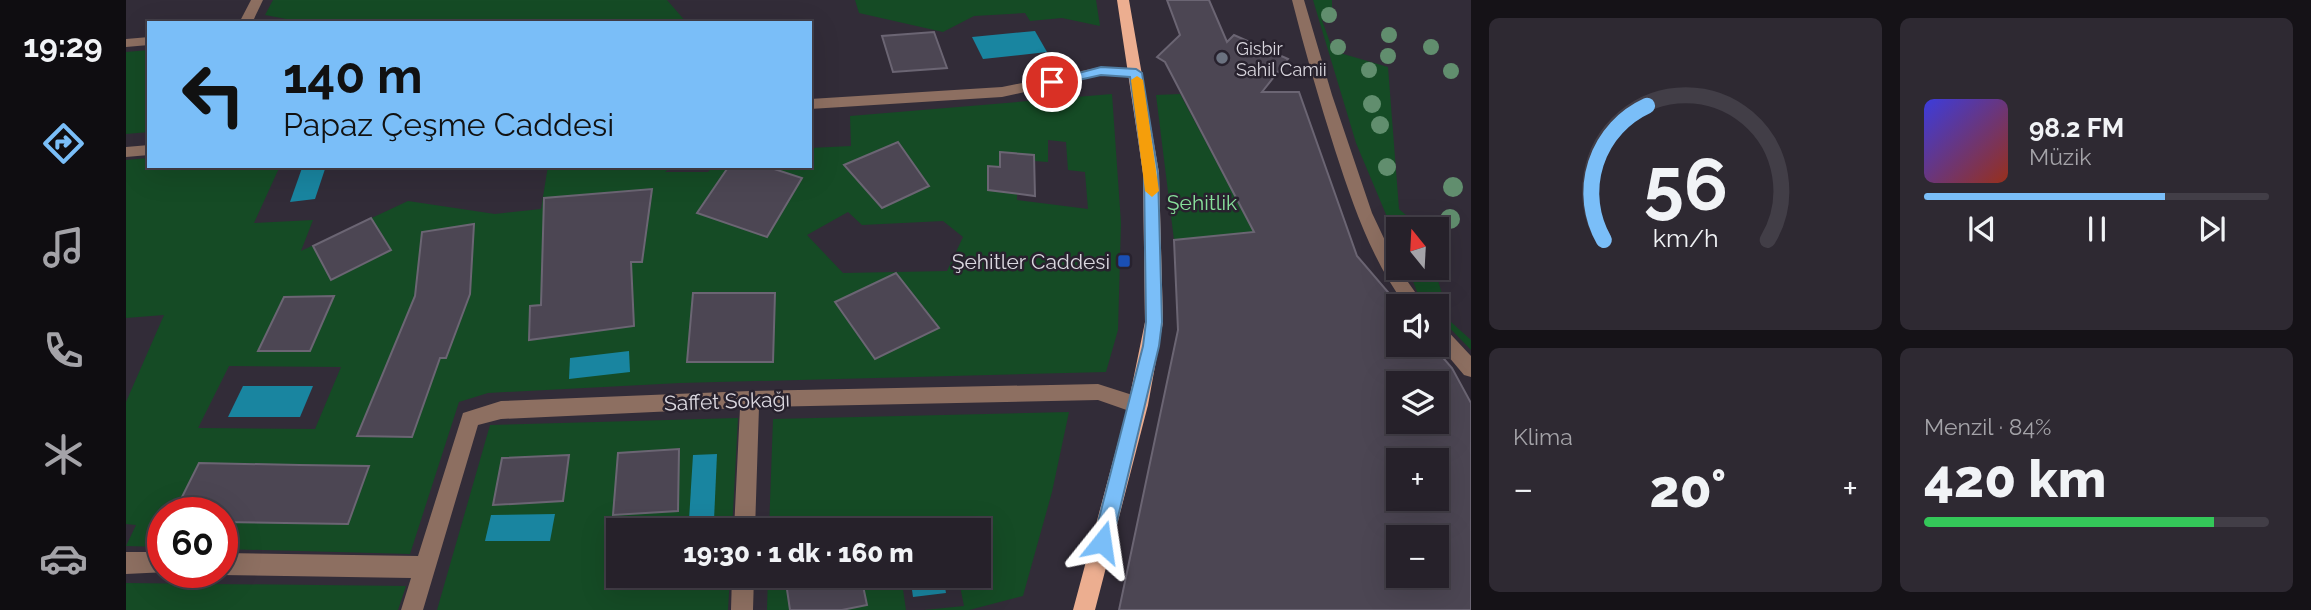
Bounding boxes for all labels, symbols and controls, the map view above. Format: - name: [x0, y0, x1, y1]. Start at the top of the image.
- text: 19:29: [23, 27, 103, 64]
- place label: Gisbir Sahil Camii: [1236, 38, 1327, 80]
- text: 140 m: [283, 47, 423, 104]
- icon: left: [168, 49, 259, 140]
- marker: Gisbir Sahil Camii: [1214, 50, 1230, 66]
- pin: [1022, 52, 1082, 112]
- icon: arrive: [1033, 63, 1071, 101]
- text: Papaz Çeşme Caddesi: [283, 106, 614, 143]
- text: 98.2 FM: [2029, 113, 2124, 143]
- icon: directions: [39, 119, 88, 168]
- text: 56: [1643, 142, 1728, 227]
- text: Müzik: [2029, 143, 2091, 170]
- park label: Şehitlik: [1167, 190, 1237, 215]
- icon: previous: [1963, 210, 2001, 248]
- icon: pause: [2078, 210, 2116, 248]
- icon: next: [2193, 210, 2231, 248]
- north arrow: [1386, 217, 1449, 280]
- map controls: [1386, 217, 1449, 588]
- icon: music: [39, 223, 88, 272]
- text: km/h: [1653, 223, 1718, 253]
- place label: Şehitler Caddesi: [952, 249, 1110, 274]
- marker: Şehitler Caddesi: [1116, 253, 1132, 269]
- button: sound: [1386, 294, 1449, 357]
- icon: phone: [39, 326, 88, 375]
- button: layers: [1386, 371, 1449, 434]
- street label: Saffet Sokağı: [664, 386, 790, 416]
- text: Menzil · 84%: [1924, 413, 2051, 440]
- text: Klima: [1513, 423, 1573, 450]
- icon: climate: [39, 430, 88, 479]
- button: +: [1386, 448, 1449, 511]
- text: 420 km: [1924, 448, 2106, 509]
- text: 20°: [1650, 458, 1726, 519]
- text: −: [1513, 466, 1533, 511]
- text: +: [1842, 466, 1858, 511]
- speed limit sign: 60: [147, 497, 238, 588]
- position arrow: [1065, 505, 1139, 579]
- button: −: [1386, 525, 1449, 588]
- icon: car: [39, 534, 88, 583]
- text: 19:30 · 1 dk · 160 m: [683, 538, 914, 568]

